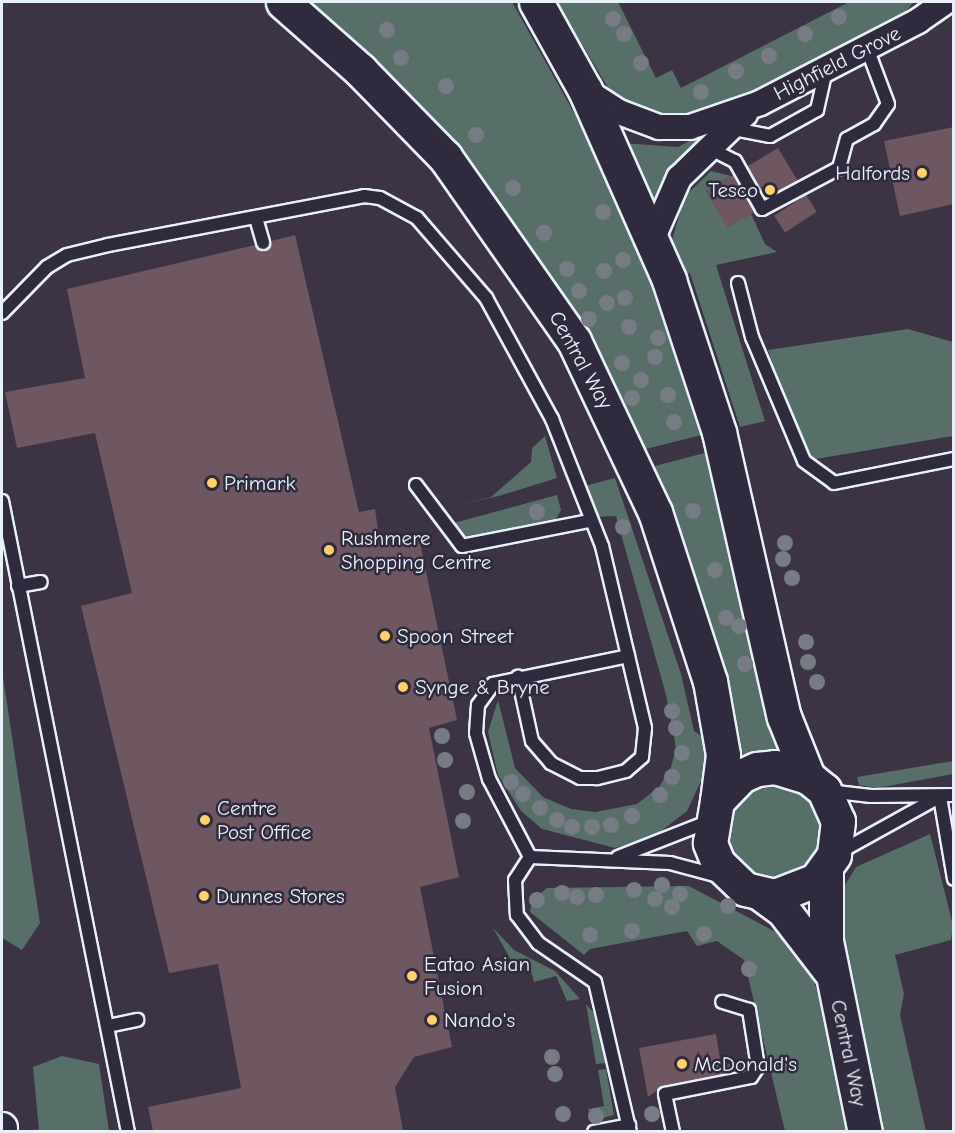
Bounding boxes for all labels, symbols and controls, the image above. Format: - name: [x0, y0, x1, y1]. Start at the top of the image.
- street label: Highfield Grove: [769, 20, 905, 106]
- place label: Halfords: [835, 160, 910, 186]
- marker: Halfords: [915, 166, 929, 180]
- place label: Tesco: [708, 177, 758, 203]
- marker: Tesco: [763, 183, 777, 197]
- street label: Central Way: [544, 306, 618, 414]
- place label: Primark: [224, 470, 296, 496]
- marker: Primark: [205, 476, 219, 490]
- place label: Rushmere Shopping Centre: [341, 525, 491, 575]
- marker: Rushmere Shopping Centre: [322, 543, 336, 557]
- place label: Spoon Street: [397, 623, 513, 649]
- marker: Spoon Street: [378, 629, 392, 643]
- place label: Synge & Bryne: [415, 674, 550, 700]
- marker: Synge & Bryne: [396, 680, 410, 694]
- place label: Centre Post Office: [217, 795, 311, 845]
- marker: Centre Post Office: [198, 813, 212, 827]
- place label: Dunnes Stores: [216, 883, 345, 909]
- marker: Dunnes Stores: [197, 889, 211, 903]
- place label: Eatao Asian Fusion: [424, 951, 530, 1001]
- marker: Eatao Asian Fusion: [405, 969, 419, 983]
- street label: Central Way: [825, 997, 873, 1109]
- place label: Nando's: [444, 1007, 515, 1033]
- marker: Nando's: [425, 1013, 439, 1027]
- place label: McDonald's: [694, 1051, 797, 1077]
- marker: McDonald's: [675, 1057, 689, 1071]

